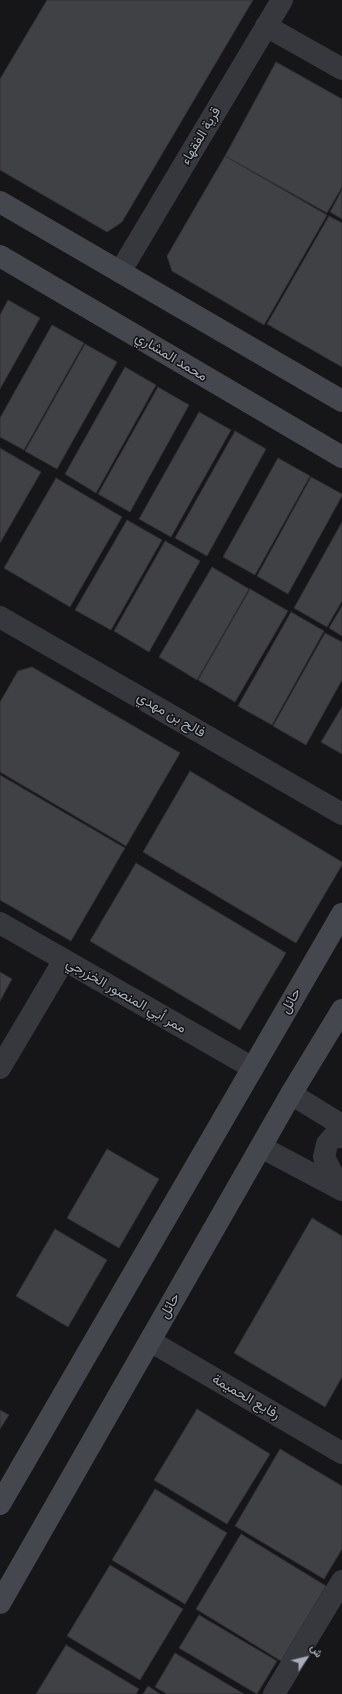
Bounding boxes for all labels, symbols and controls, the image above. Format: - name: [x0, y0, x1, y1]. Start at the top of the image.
- street label: قرية الفقهاء: [177, 104, 225, 168]
- street label: محمد المشاري: [132, 329, 210, 385]
- street label: فالح بن مهدي: [134, 689, 208, 741]
- street label: ممر أبي المنصور الخزرجي: [63, 955, 189, 1037]
- street label: حائل: [277, 985, 305, 1017]
- street label: حائل: [156, 1290, 184, 1322]
- street label: رفايع الحميمة: [209, 1371, 283, 1423]
- north arrow: [286, 1638, 326, 1678]
- text: ش: [307, 1642, 325, 1660]

